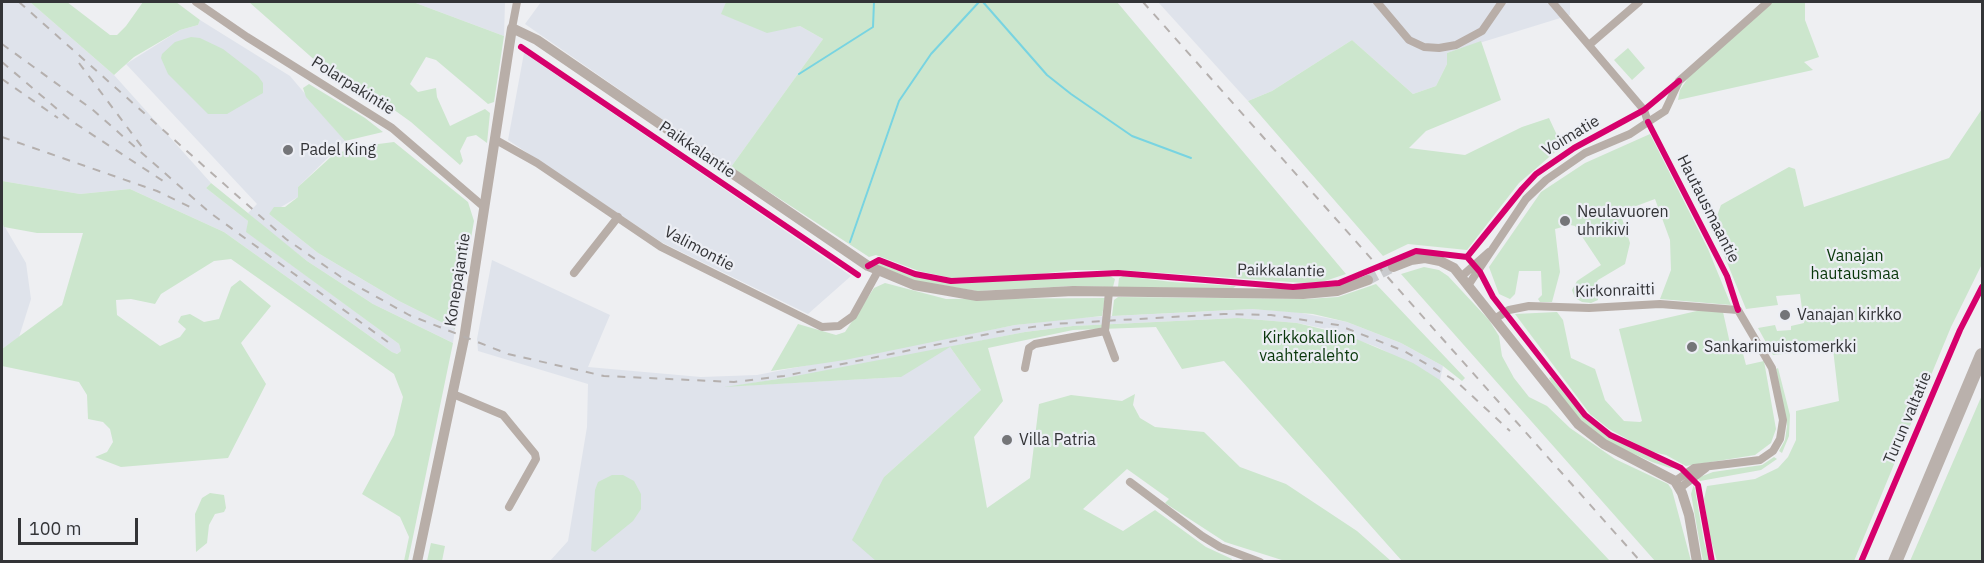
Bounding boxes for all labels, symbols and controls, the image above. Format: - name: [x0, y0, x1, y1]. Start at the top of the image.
- street label: Polarpakintie: [308, 53, 398, 119]
- street label: Voimatie: [1539, 112, 1603, 160]
- street label: Paikkalantie: [655, 117, 739, 183]
- place label: Padel King: [300, 140, 376, 160]
- marker: Padel King: [281, 143, 295, 157]
- street label: Hautausmaantie: [1673, 152, 1743, 266]
- place label: Neulavuoren uhrikivi: [1577, 202, 1669, 240]
- marker: Neulavuoren uhrikivi: [1558, 214, 1572, 228]
- street label: Valimontie: [661, 223, 737, 275]
- street label: Konepajantie: [441, 232, 475, 328]
- park label: Vanajan hautausmaa: [1811, 246, 1899, 284]
- street label: Paikkalantie: [1237, 261, 1325, 281]
- street label: Kirkonraitti: [1575, 280, 1655, 302]
- place label: Vanajan kirkko: [1797, 305, 1902, 325]
- marker: Vanajan kirkko: [1778, 308, 1792, 322]
- park label: Kirkkokallion vaahteralehto: [1259, 328, 1359, 366]
- place label: Sankarimuistomerkki: [1704, 337, 1856, 357]
- marker: Sankarimuistomerkki: [1685, 340, 1699, 354]
- street label: Turun valtatie: [1880, 369, 1936, 467]
- place label: Villa Patria: [1019, 430, 1096, 450]
- marker: Villa Patria: [1000, 433, 1014, 447]
- scale bar: [21, 506, 141, 544]
- text: 100 m: [29, 517, 81, 540]

